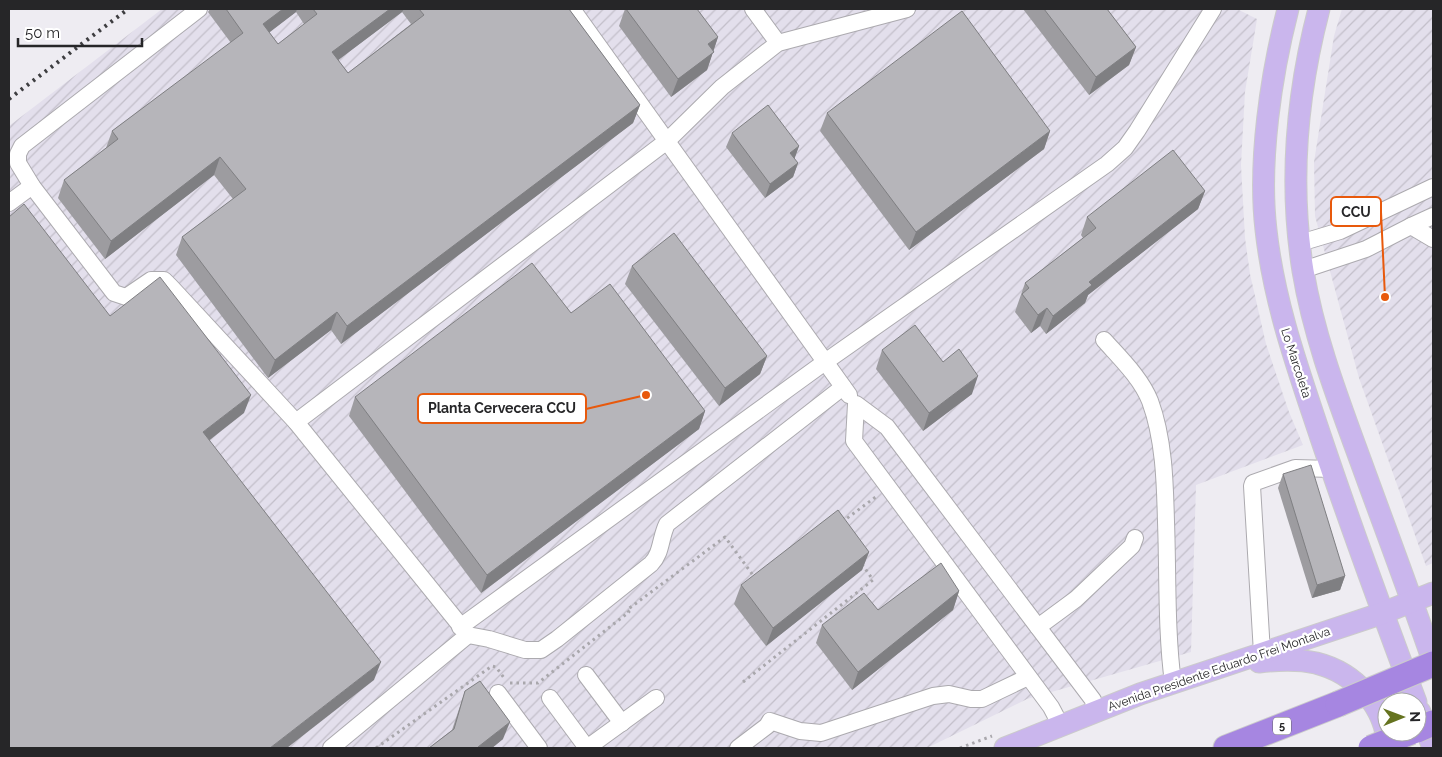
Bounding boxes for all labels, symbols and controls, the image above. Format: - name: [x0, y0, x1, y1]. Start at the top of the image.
- scale bar: [18, 15, 141, 47]
- text: 50 m: [25, 24, 60, 42]
- callout: CCU: [1331, 197, 1381, 226]
- text: CCU: [1341, 204, 1371, 220]
- street label: Lo Marcoleta: [1278, 326, 1314, 400]
- callout: Planta Cervecera CCU: [418, 394, 586, 423]
- text: Planta Cervecera CCU: [428, 400, 576, 416]
- street label: Avenida Presidente Eduardo Frei Montalva: [1106, 624, 1332, 714]
- north arrow: [1377, 692, 1427, 742]
- text: N: [1407, 711, 1423, 722]
- road number: 5: [1273, 718, 1291, 734]

